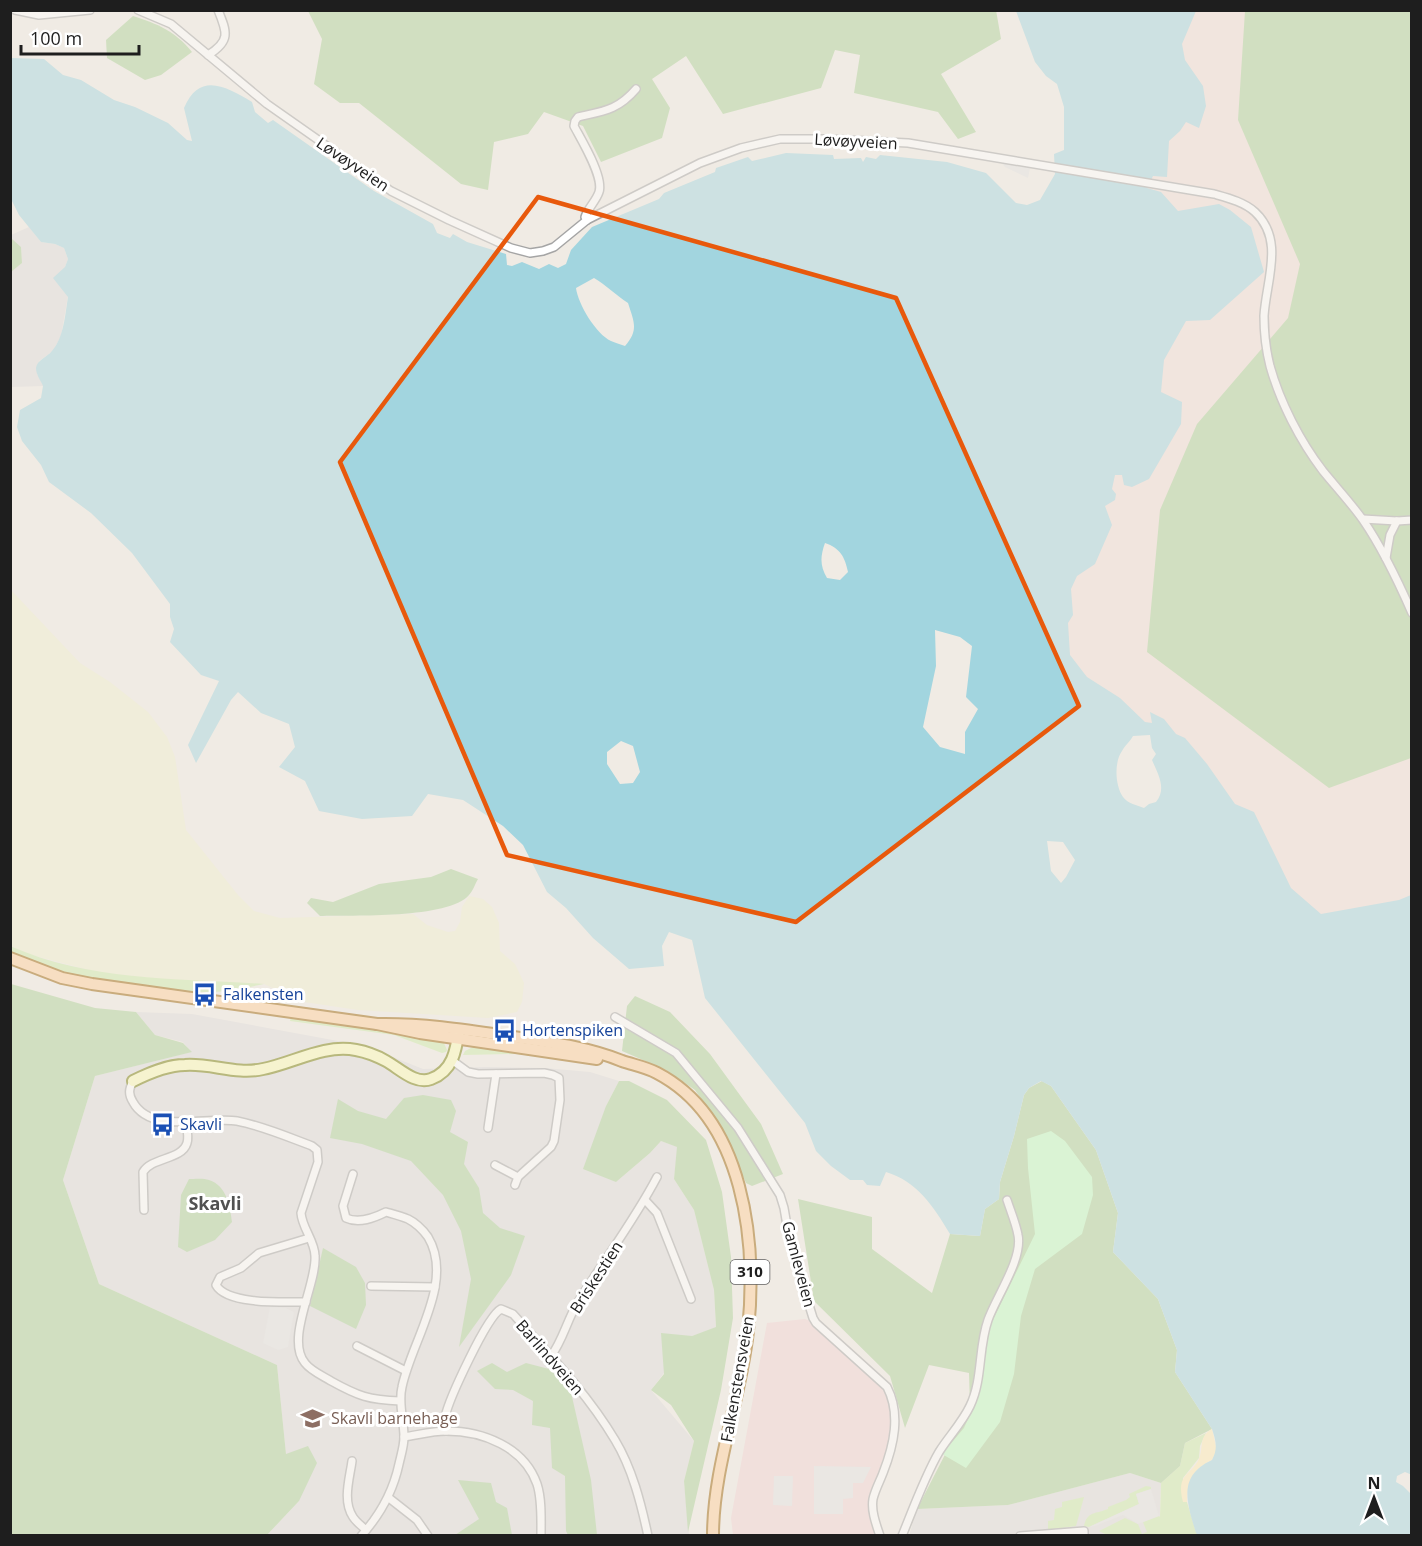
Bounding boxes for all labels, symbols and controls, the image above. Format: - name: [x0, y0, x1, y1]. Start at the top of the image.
- scale bar: [21, 18, 140, 56]
- text: 100 m: [30, 26, 82, 50]
- street label: Løvøyveien: [814, 128, 898, 154]
- street label: Løvøyveien: [312, 132, 394, 196]
- bus stop icon: Falkensten: [192, 981, 218, 1007]
- place label: Falkensten: [223, 983, 304, 1005]
- bus stop icon: Hortenspiken: [491, 1017, 517, 1043]
- place label: Hortenspiken: [522, 1019, 623, 1041]
- bus stop icon: Skavli: [149, 1111, 175, 1137]
- place label: Skavli: [180, 1113, 222, 1135]
- district label: Skavli: [188, 1191, 242, 1215]
- street label: Gamleveien: [777, 1219, 821, 1309]
- street label: Briskestien: [564, 1237, 628, 1317]
- road number: 310: [730, 1260, 770, 1284]
- street label: Falkenstensveien: [715, 1314, 759, 1444]
- street label: Barlindveien: [511, 1315, 589, 1399]
- school or university icon: Skavli barnehage: [300, 1405, 326, 1431]
- place label: Skavli barnehage: [331, 1407, 458, 1429]
- north arrow: [1344, 1468, 1404, 1528]
- text: N: [1367, 1472, 1381, 1494]

